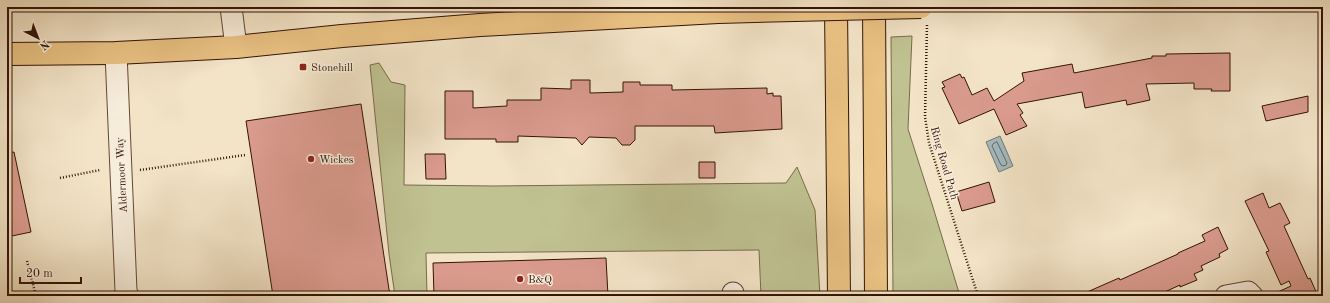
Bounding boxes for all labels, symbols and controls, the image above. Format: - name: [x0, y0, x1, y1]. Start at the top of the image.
- north arrow: [18, 18, 58, 58]
- text: N: [36, 37, 50, 52]
- marker: Stonehill: [298, 62, 308, 72]
- place label: Stonehill: [311, 63, 353, 74]
- street label: Ring Road Path: [928, 126, 959, 201]
- street label: Aldermoor Way: [115, 137, 130, 213]
- marker: Wickes: [306, 154, 316, 164]
- place label: Wickes: [319, 155, 354, 166]
- scale bar: [20, 259, 81, 285]
- text: 20 m: [26, 268, 53, 280]
- marker: B&Q: [515, 274, 525, 284]
- place label: B&Q: [528, 275, 552, 286]

